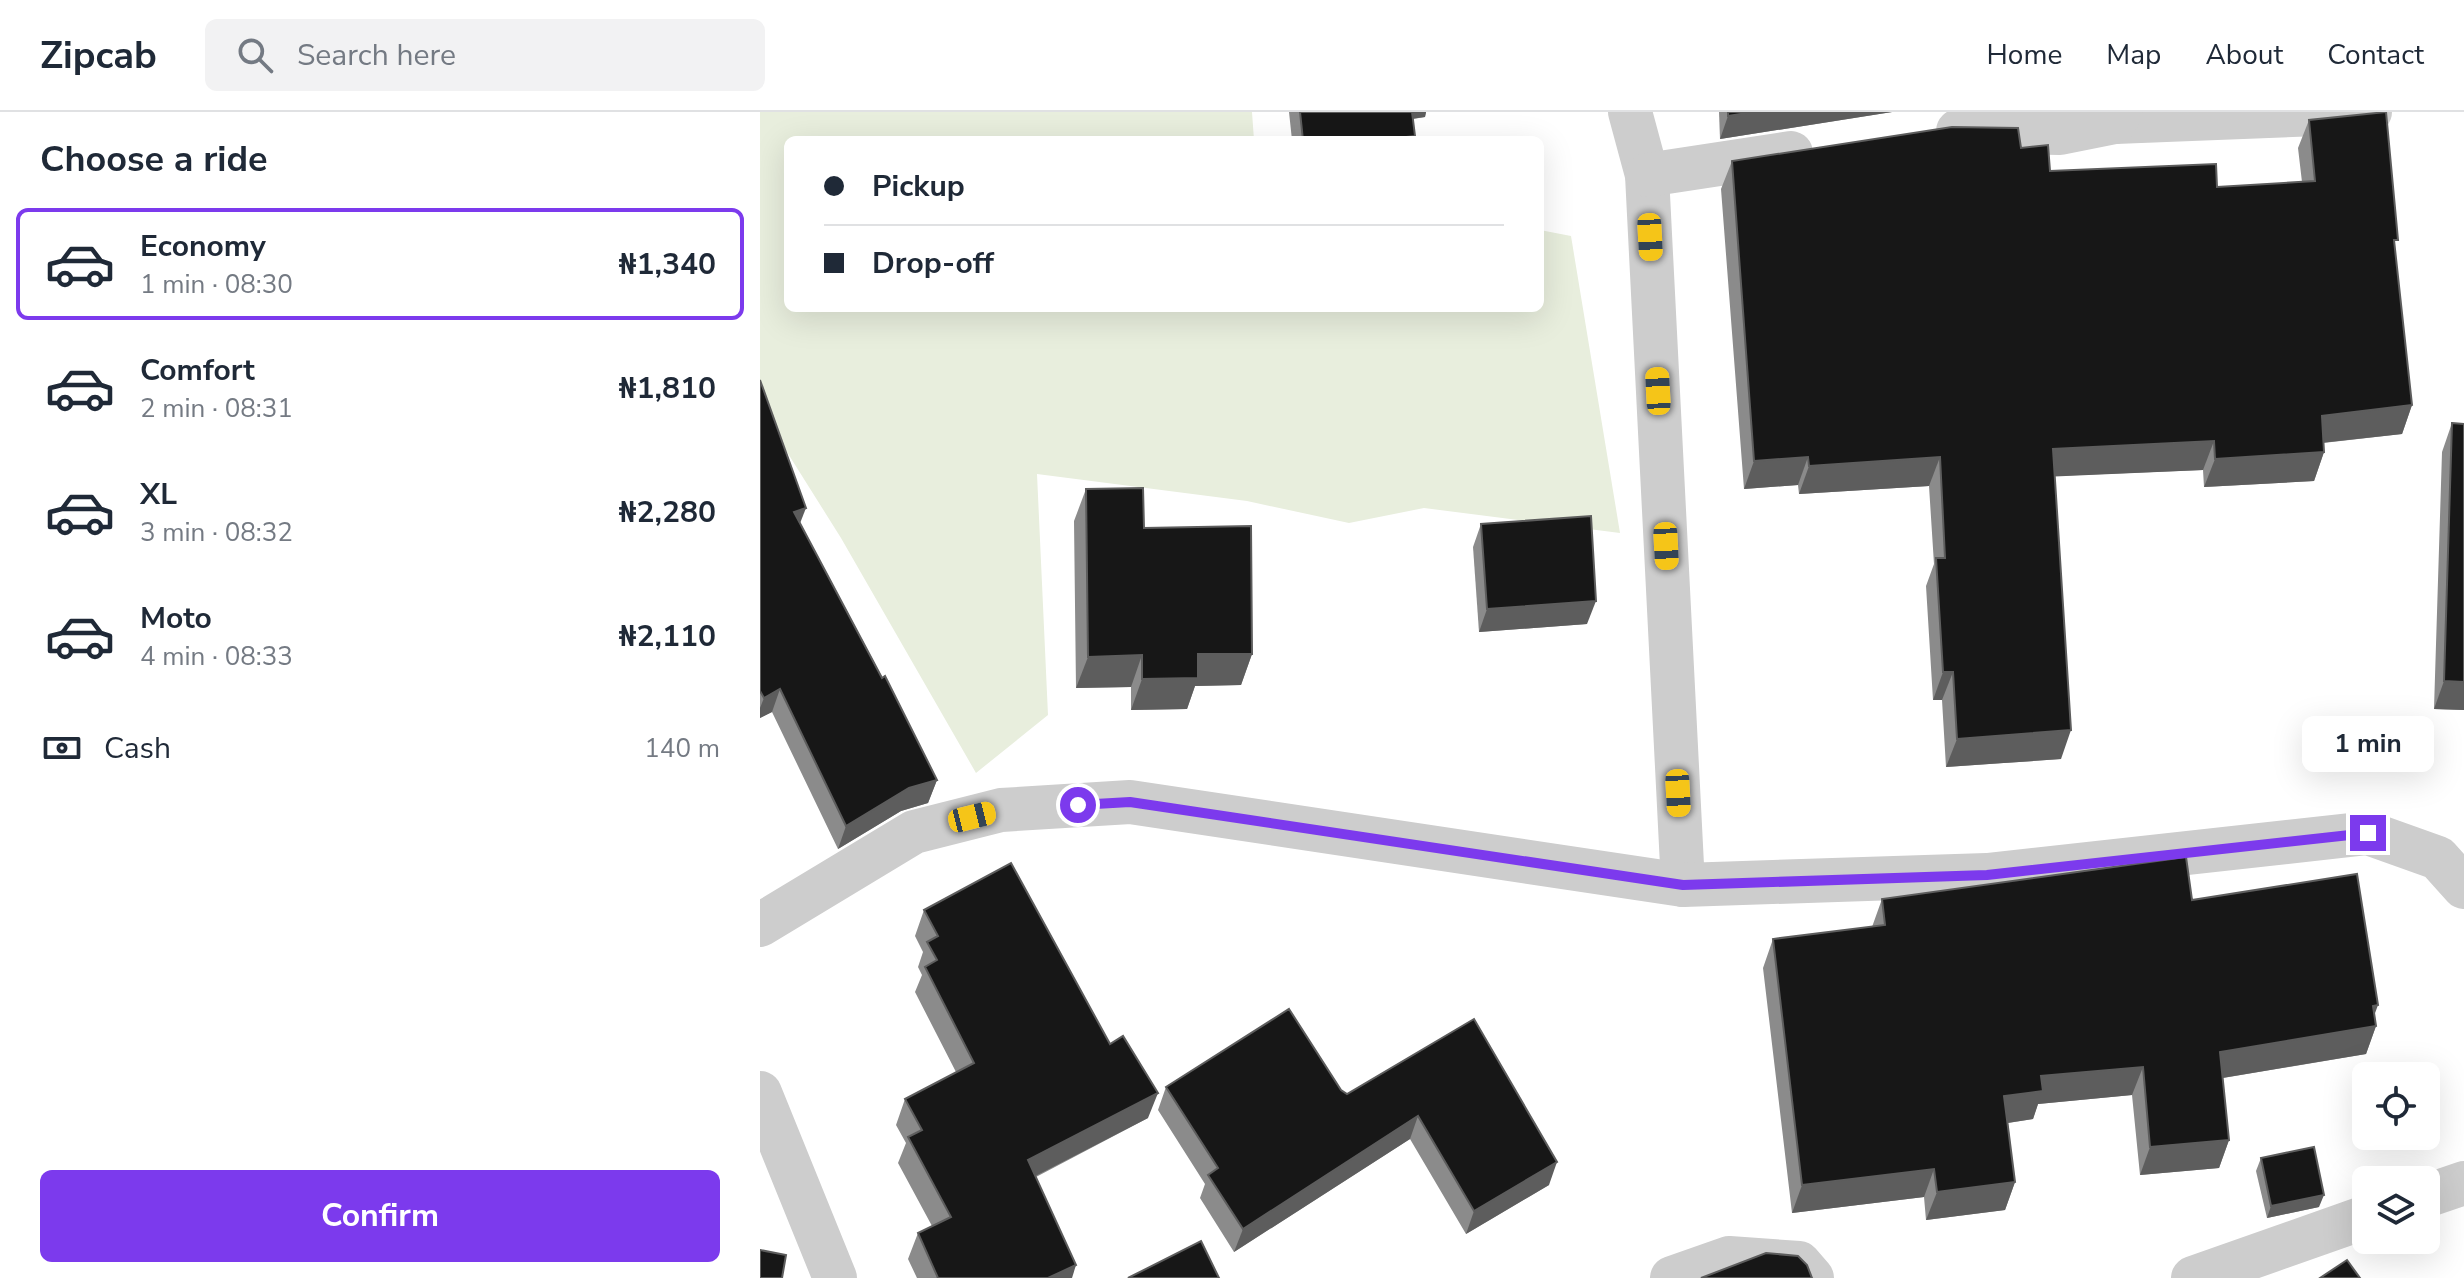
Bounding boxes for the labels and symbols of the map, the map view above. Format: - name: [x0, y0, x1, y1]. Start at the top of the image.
- car: [1637, 212, 1663, 262]
- car: [1645, 366, 1671, 416]
- car: [1653, 521, 1679, 571]
- callout: 1 min: [2302, 717, 2434, 773]
- car: [1665, 768, 1691, 818]
- route start: [1060, 787, 1096, 823]
- car: [946, 800, 998, 834]
- route end: [2350, 815, 2386, 851]

